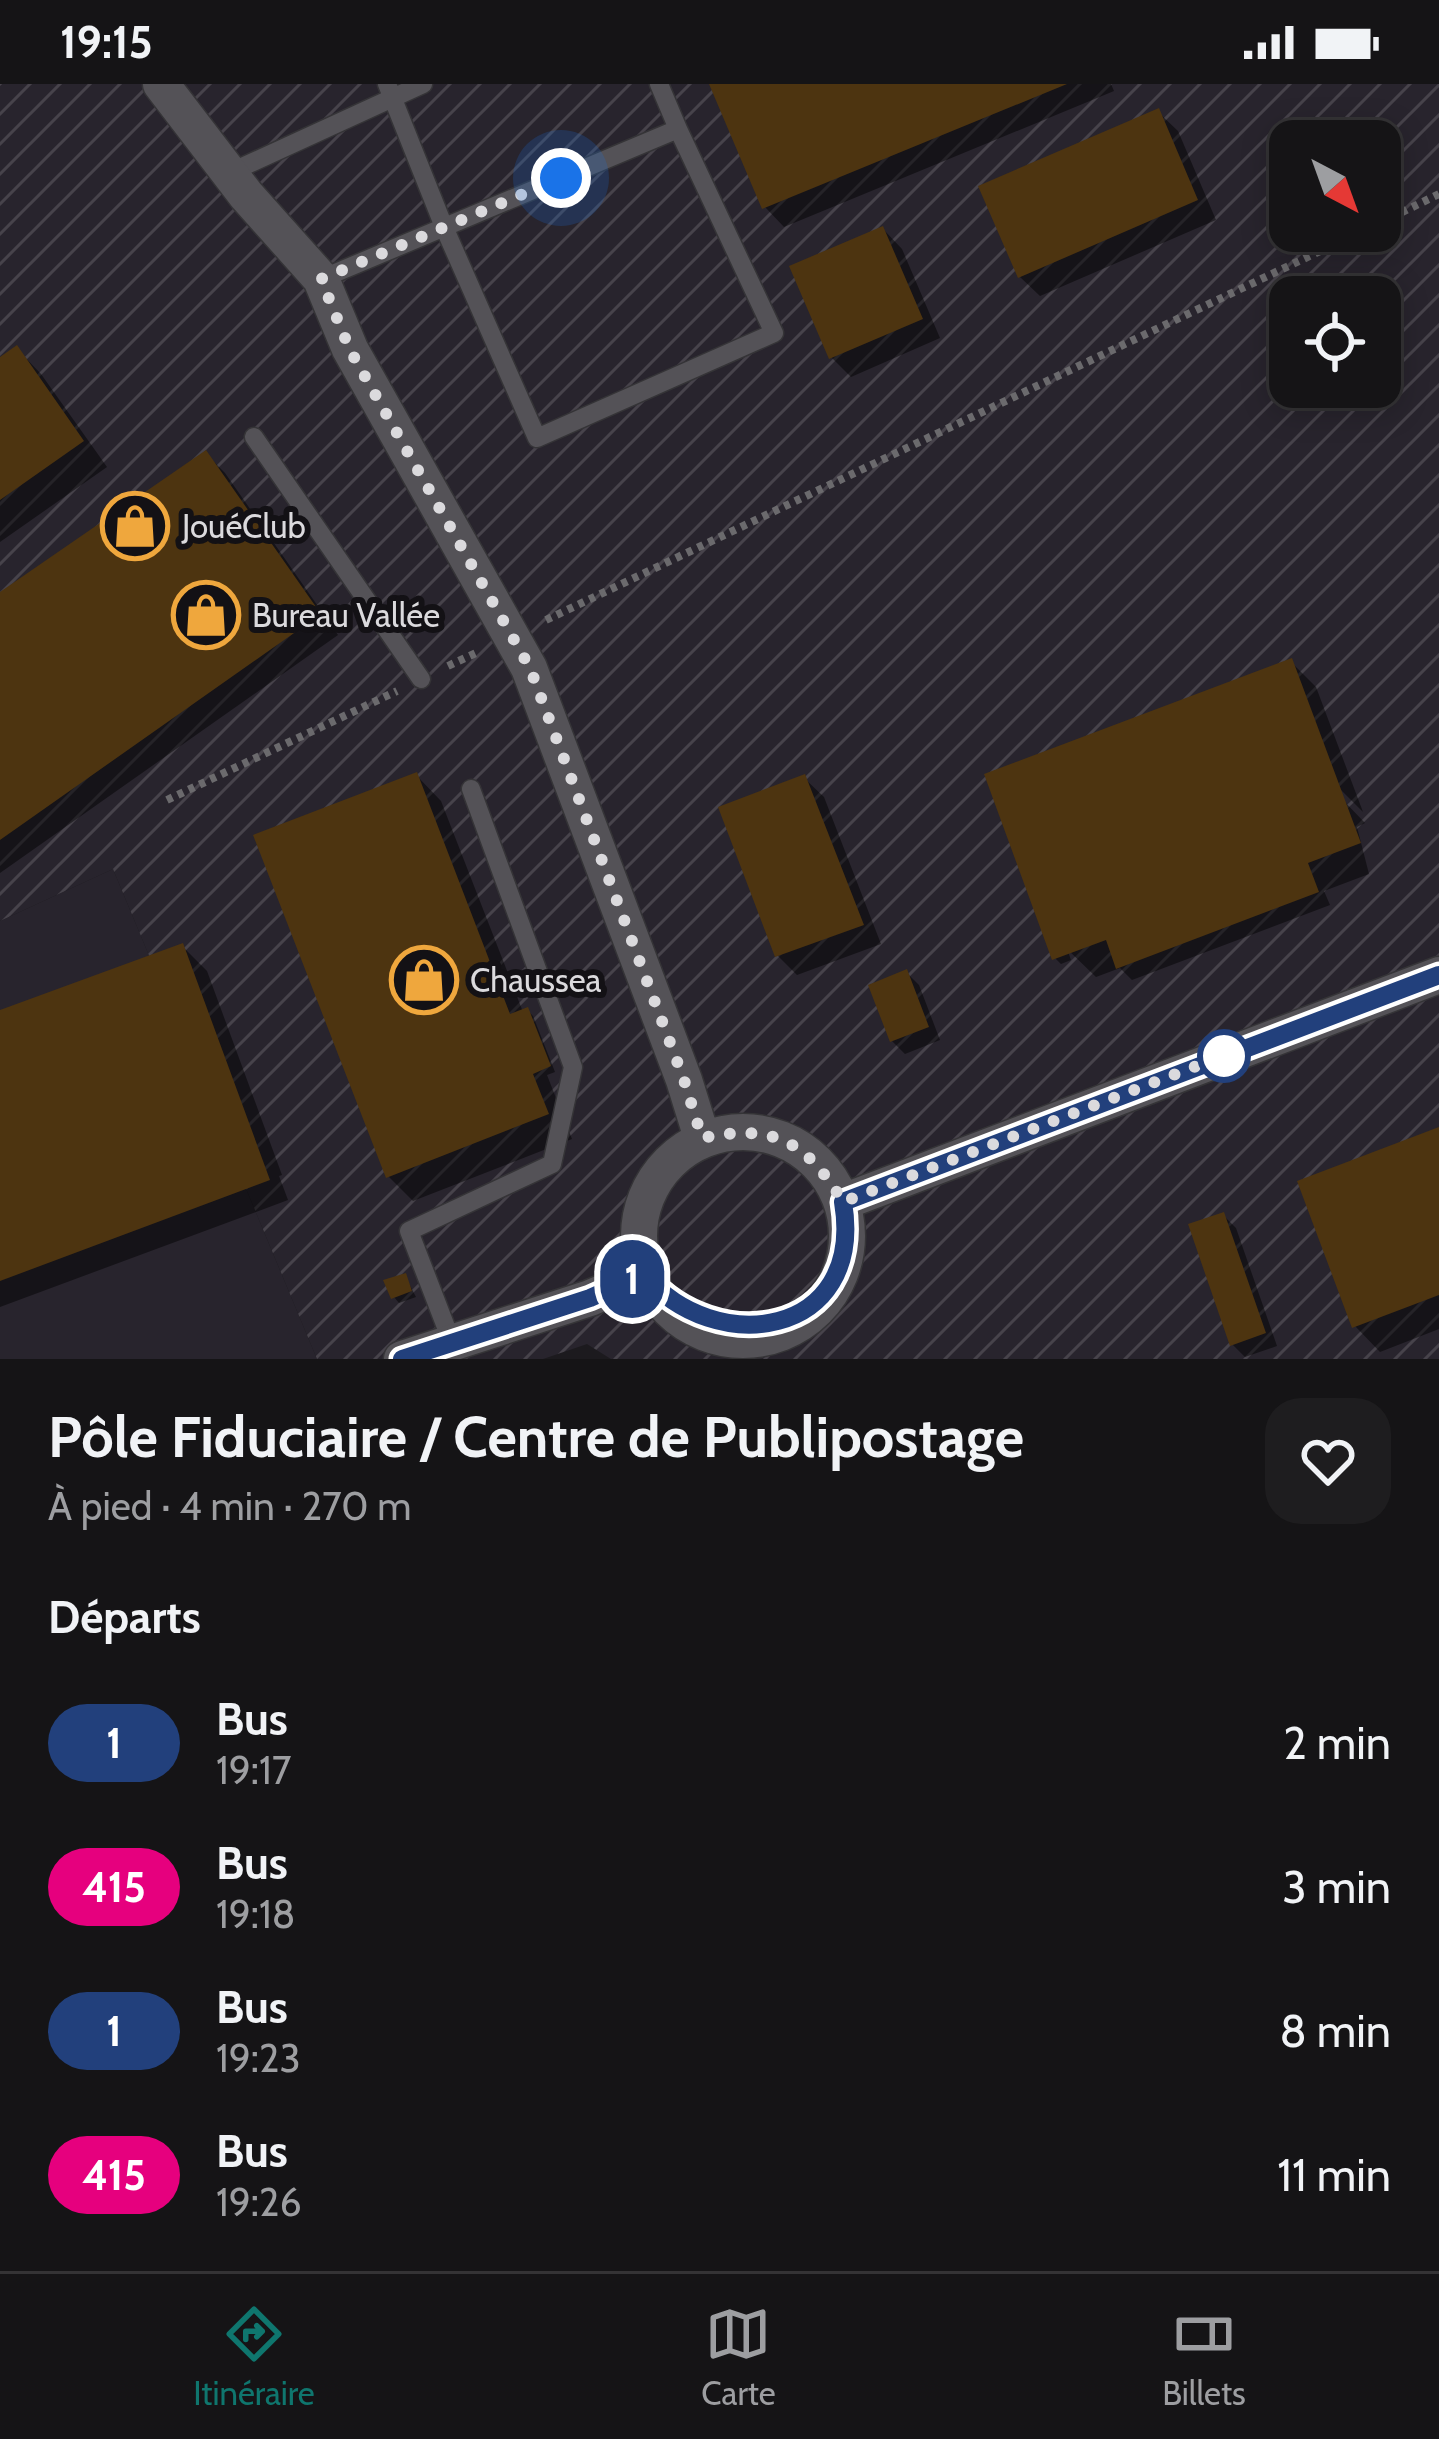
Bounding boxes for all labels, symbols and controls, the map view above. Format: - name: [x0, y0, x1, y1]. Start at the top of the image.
- text: 19:15: [60, 15, 153, 69]
- north arrow: [1269, 120, 1401, 252]
- map controls: [1269, 120, 1401, 408]
- your location: [531, 148, 591, 208]
- button: locate: [1269, 276, 1401, 408]
- shop icon: JouéClub: [100, 491, 170, 561]
- place label: JouéClub: [181, 506, 306, 546]
- shop icon: Bureau Vallée: [171, 580, 241, 650]
- place label: Bureau Vallée: [252, 595, 440, 635]
- shop icon: Chaussea: [389, 945, 459, 1015]
- place label: Chaussea: [470, 960, 602, 1000]
- unlabelled marker: [1199, 1031, 1249, 1081]
- line badge: 1: [593, 1240, 671, 1318]
- text: 1: [624, 1253, 640, 1305]
- button: heart: [1265, 1398, 1391, 1524]
- text: Pôle Fiduciaire / Centre de Publipostage: [48, 1402, 1024, 1471]
- text: À pied · 4 min · 270 m: [48, 1482, 412, 1530]
- text: Départs: [48, 1590, 201, 1644]
- text: Bus: [216, 1692, 288, 1746]
- text: 2 min: [1283, 1716, 1391, 1770]
- text: 1: [106, 1717, 122, 1769]
- text: 19:17: [216, 1746, 291, 1794]
- text: Bus: [216, 1836, 288, 1890]
- text: 3 min: [1282, 1860, 1391, 1914]
- text: 415: [82, 1861, 146, 1913]
- text: 19:18: [216, 1890, 295, 1938]
- text: Bus: [216, 1980, 288, 2034]
- text: 8 min: [1279, 2004, 1391, 2058]
- text: 1: [106, 2005, 122, 2057]
- text: 19:23: [216, 2034, 301, 2082]
- text: Bus: [216, 2124, 288, 2178]
- text: 11 min: [1277, 2148, 1391, 2202]
- text: 415: [82, 2149, 146, 2201]
- text: 19:26: [216, 2178, 302, 2226]
- tab: Itinéraire: [193, 2301, 315, 2413]
- tab: Carte: [701, 2301, 776, 2413]
- tab: Billets: [1162, 2301, 1246, 2413]

